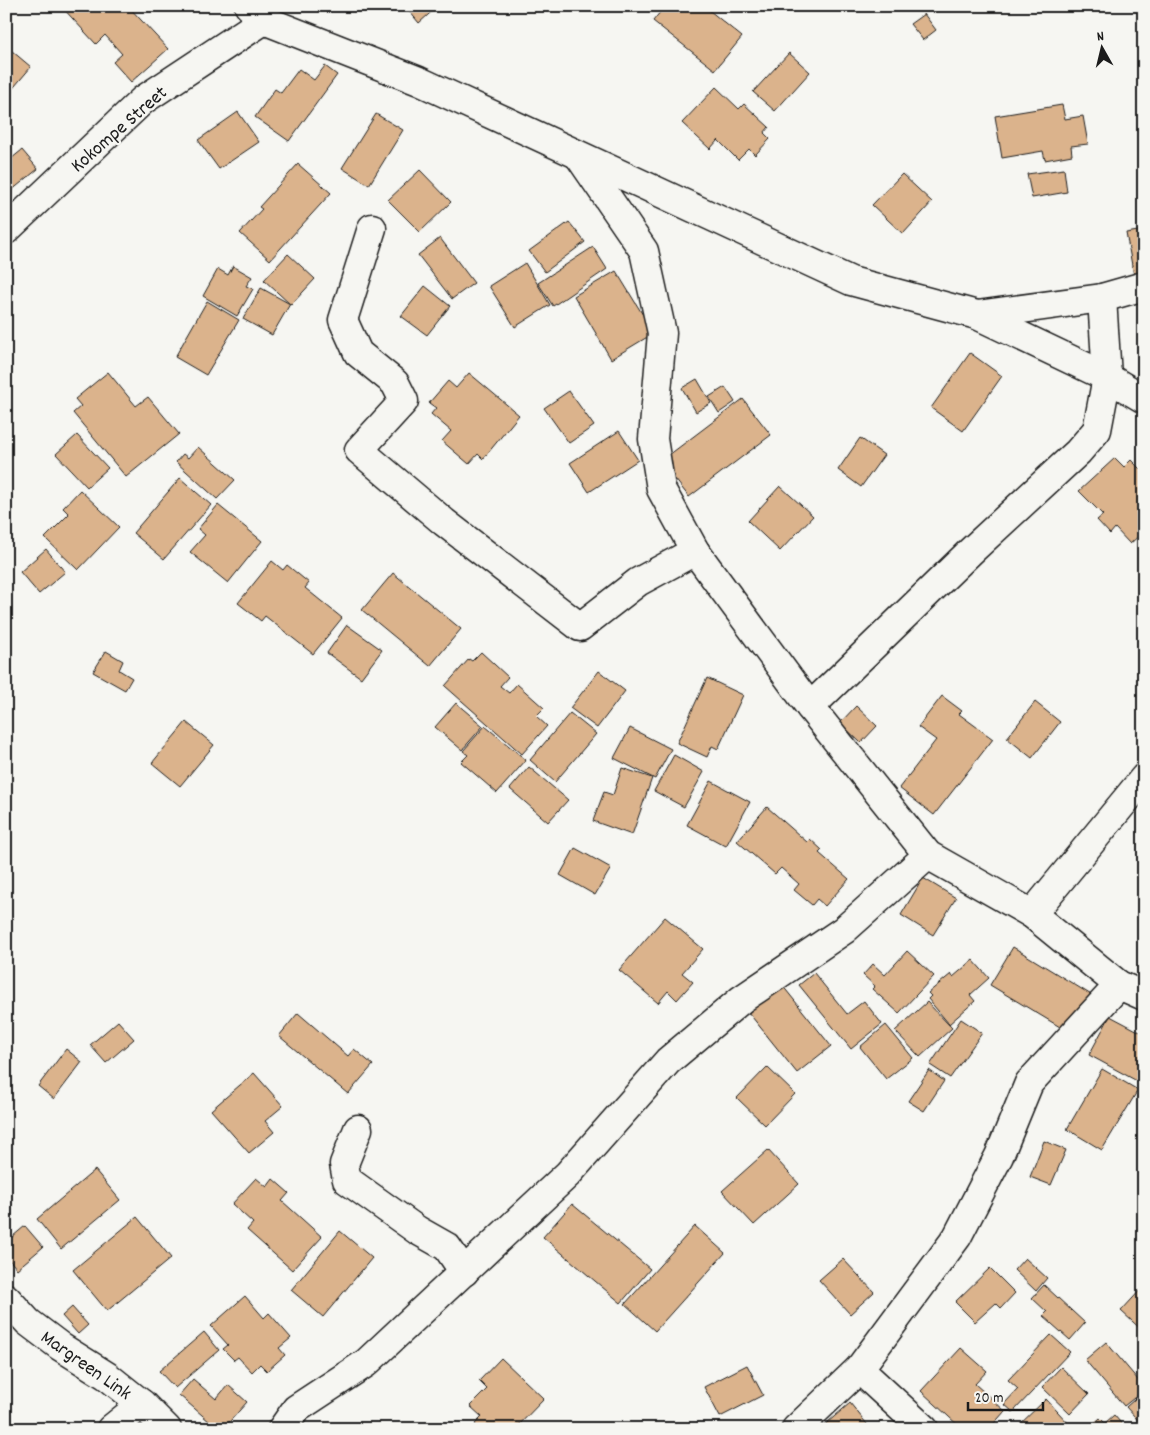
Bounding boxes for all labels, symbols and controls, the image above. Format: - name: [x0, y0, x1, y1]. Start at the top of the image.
- north arrow: [1078, 22, 1128, 72]
- text: N: [1096, 27, 1105, 47]
- street label: Kokompe Street: [65, 80, 175, 180]
- street label: Margreen Link: [34, 1325, 136, 1408]
- scale bar: [968, 1380, 1042, 1412]
- text: 20 m: [975, 1388, 1003, 1410]

